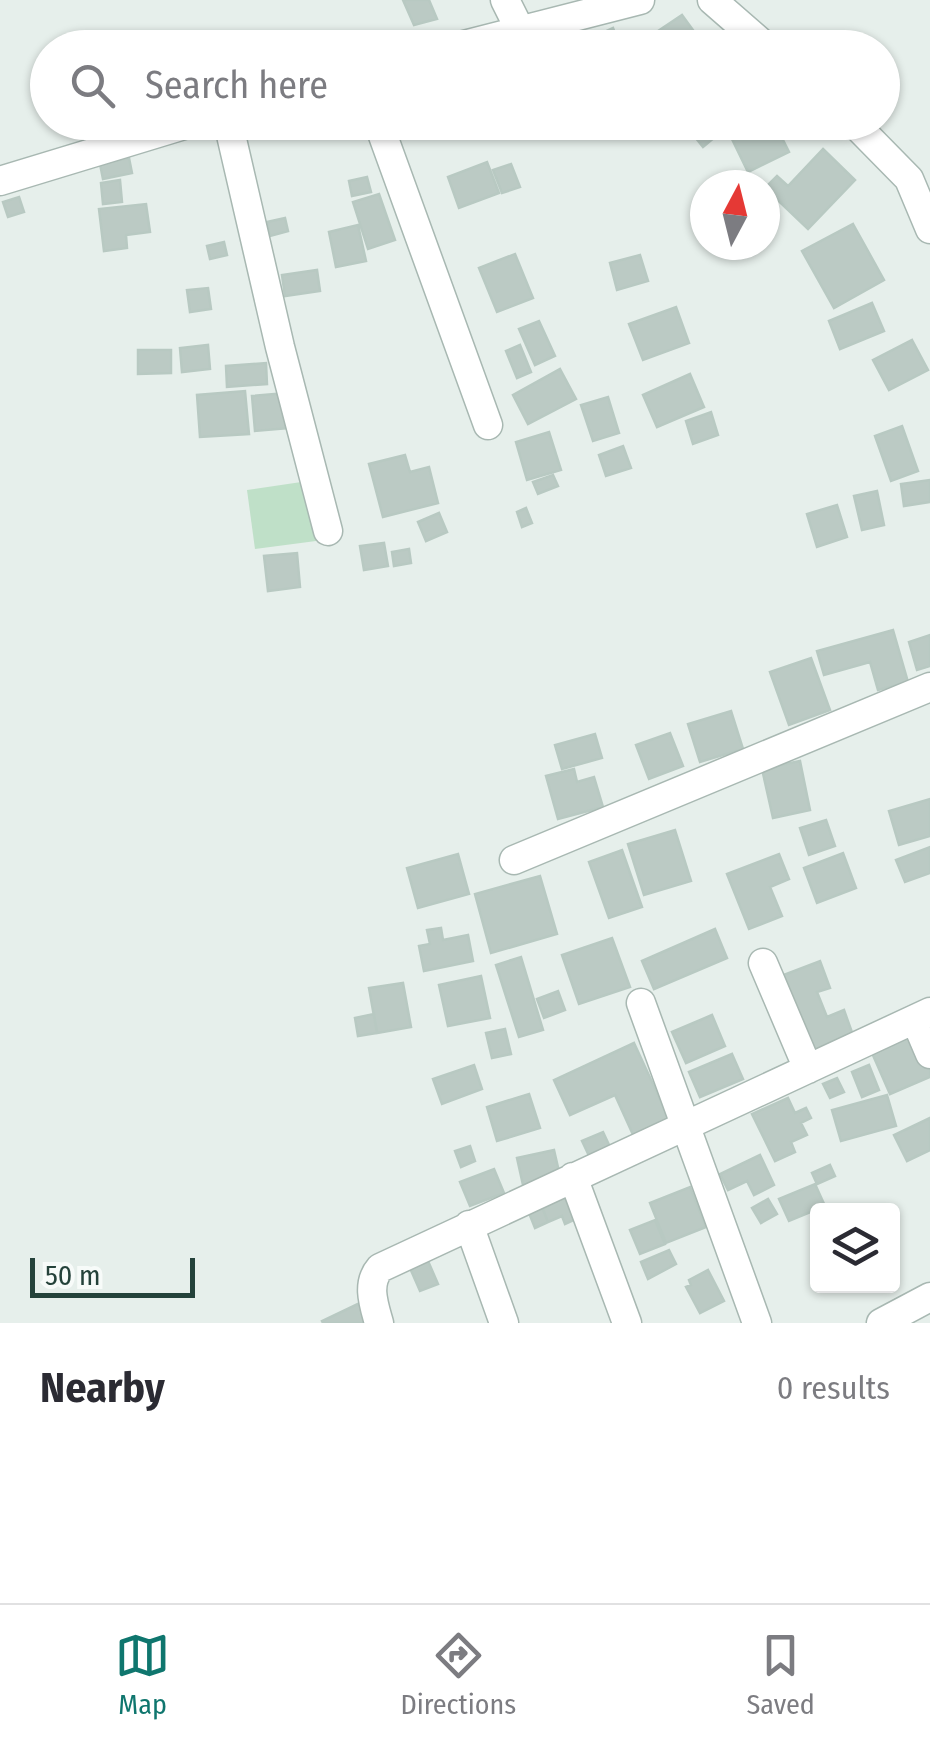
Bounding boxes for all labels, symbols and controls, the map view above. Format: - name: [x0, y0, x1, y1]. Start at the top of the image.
- search box: [30, 30, 900, 140]
- icon: search: [65, 58, 120, 113]
- text: Search here: [145, 62, 328, 108]
- north arrow: [690, 170, 780, 260]
- map controls: [810, 1203, 900, 1293]
- button: layers: [810, 1203, 900, 1293]
- scale bar: [30, 1253, 195, 1298]
- text: 50 m: [45, 1259, 101, 1292]
- text: Nearby: [40, 1363, 165, 1413]
- text: 0 results: [777, 1369, 890, 1407]
- tab: Map: [115, 1628, 170, 1721]
- tab: Directions: [400, 1628, 516, 1721]
- tab: Saved: [746, 1628, 815, 1721]

